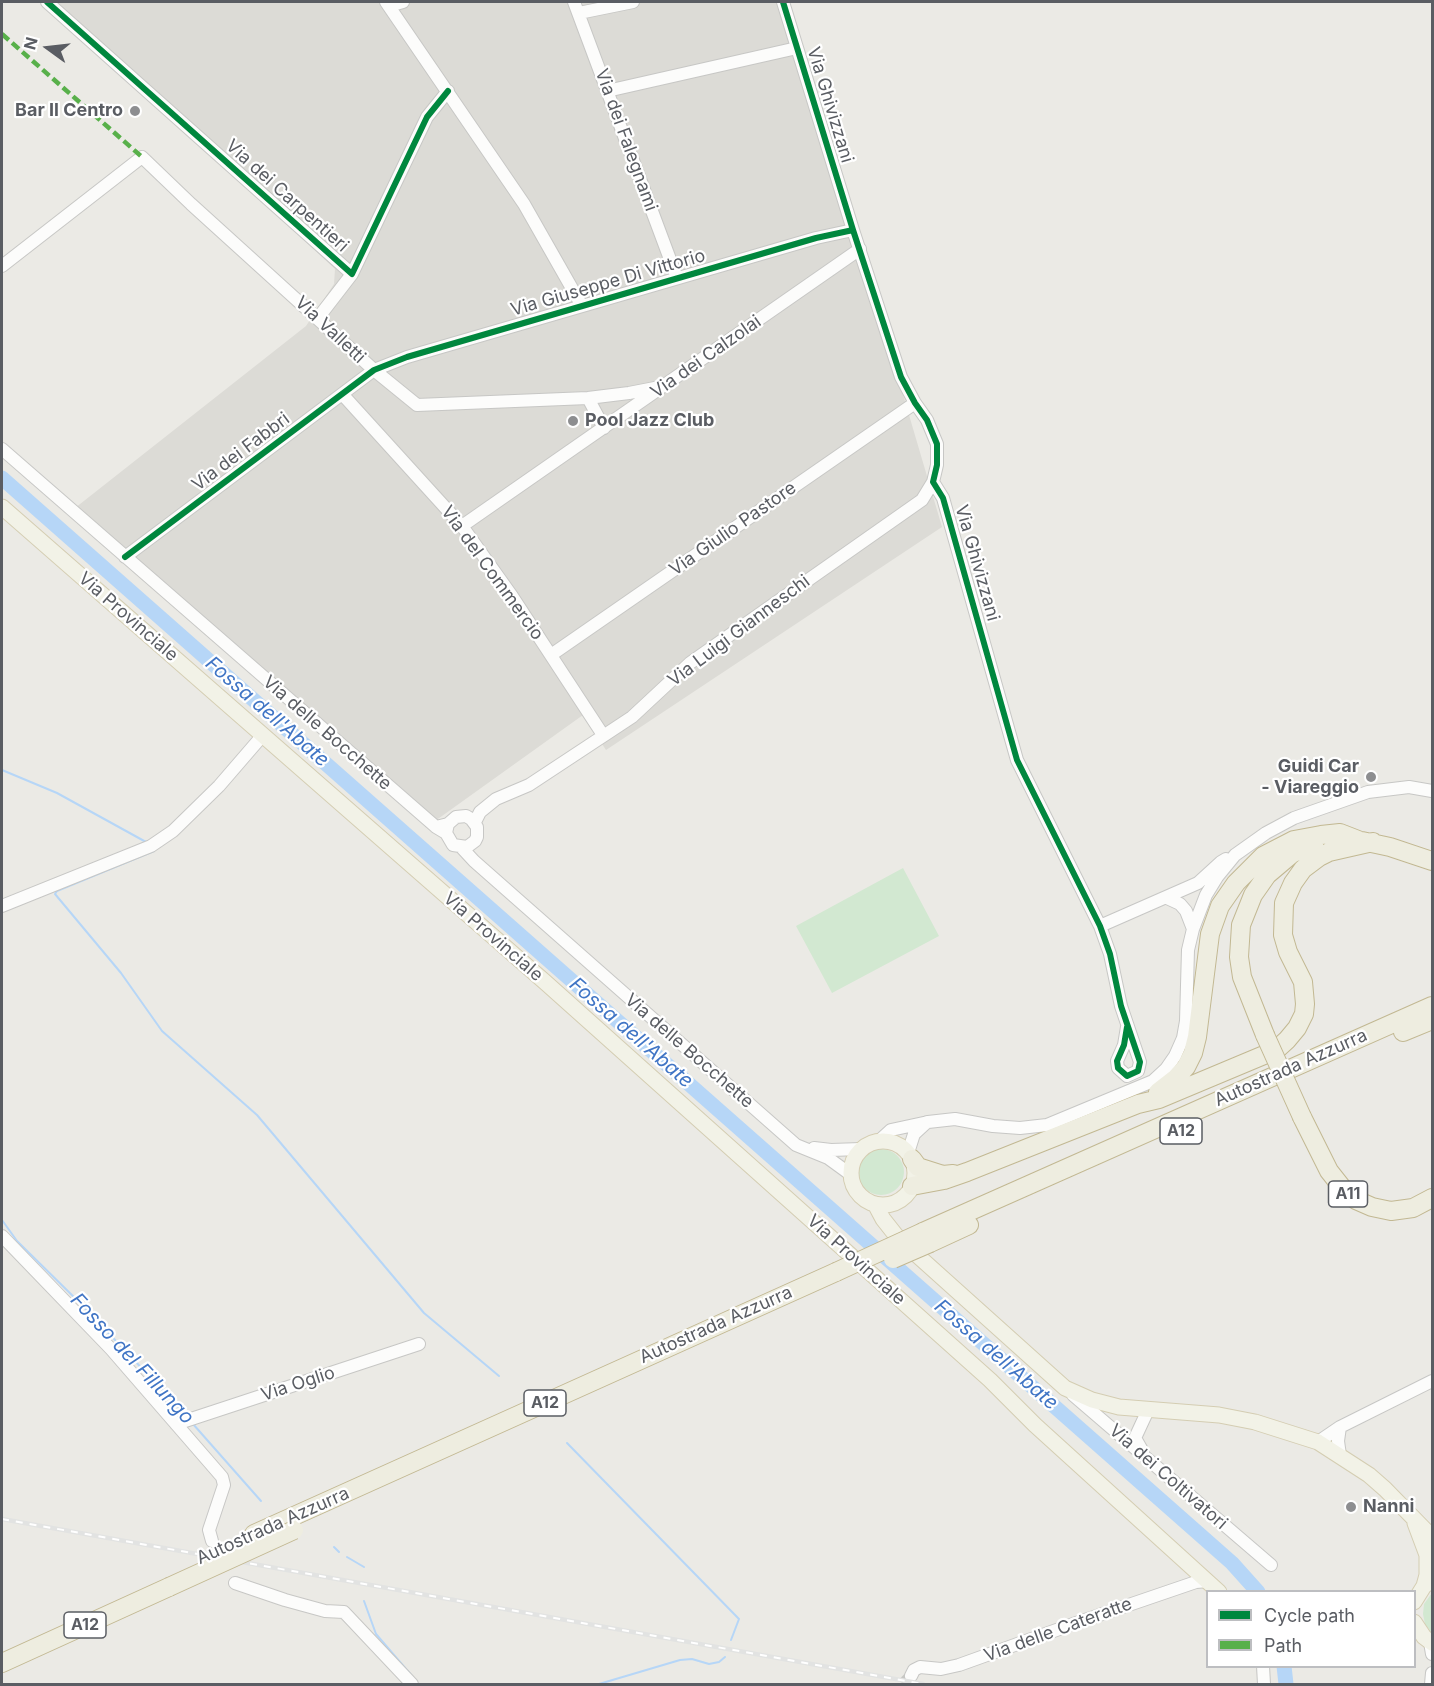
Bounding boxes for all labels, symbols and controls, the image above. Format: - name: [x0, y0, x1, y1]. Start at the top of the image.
- north arrow: [18, 18, 78, 78]
- text: N: [19, 35, 42, 52]
- street label: Via Ghivizzani: [802, 45, 858, 165]
- street label: Via dei Falegnami: [590, 66, 662, 214]
- place label: Bar Il Centro: [15, 100, 123, 122]
- marker: Bar Il Centro: [128, 104, 142, 118]
- street label: Via dei Carpentieri: [221, 135, 353, 257]
- street label: Via Giuseppe Di Vittorio: [508, 245, 708, 321]
- street label: Via Valletti: [290, 292, 370, 368]
- street label: Via dei Calzolai: [647, 311, 765, 403]
- street label: Via dei Fabbri: [188, 408, 294, 496]
- place label: Pool Jazz Club: [585, 410, 714, 432]
- marker: Pool Jazz Club: [566, 414, 580, 428]
- street label: Via Giulio Pastore: [666, 477, 800, 581]
- street label: Via del Commercio: [436, 502, 548, 644]
- street label: Via Ghivizzani: [950, 502, 1004, 624]
- street label: Via Provinciale: [74, 568, 182, 666]
- street label: Via Luigi Gianneschi: [664, 571, 814, 691]
- water label: Fossa dell'Abate: [200, 652, 334, 772]
- street label: Via delle Bocchette: [258, 671, 396, 795]
- place label: Guidi Car - Viareggio: [1261, 756, 1359, 798]
- marker: Guidi Car - Viareggio: [1364, 770, 1378, 784]
- street label: Via Provinciale: [439, 888, 547, 986]
- water label: Fossa dell'Abate: [564, 973, 698, 1093]
- street label: Via delle Bocchette: [620, 989, 758, 1113]
- street label: Autostrada Azzurra: [1211, 1025, 1371, 1111]
- road number: A12: [1160, 1118, 1202, 1144]
- road number: A11: [1328, 1181, 1368, 1207]
- street label: Via Provinciale: [802, 1210, 910, 1310]
- street label: Autostrada Azzurra: [636, 1282, 796, 1368]
- water label: Fosso del Fillungo: [65, 1289, 199, 1429]
- water label: Fossa dell'Abate: [929, 1295, 1063, 1415]
- street label: Via Oglio: [258, 1362, 338, 1406]
- road number: A12: [524, 1390, 566, 1416]
- street label: Via dei Coltivatori: [1104, 1420, 1232, 1534]
- street label: Autostrada Azzurra: [193, 1483, 353, 1569]
- place label: Nanni: [1363, 1496, 1414, 1518]
- marker: Nanni: [1344, 1500, 1358, 1514]
- legend: [1206, 1590, 1416, 1668]
- street label: Via delle Cateratte: [981, 1593, 1135, 1667]
- text: Cycle path: [1264, 1605, 1355, 1626]
- road number: A12: [64, 1612, 106, 1638]
- text: Path: [1264, 1635, 1302, 1656]

